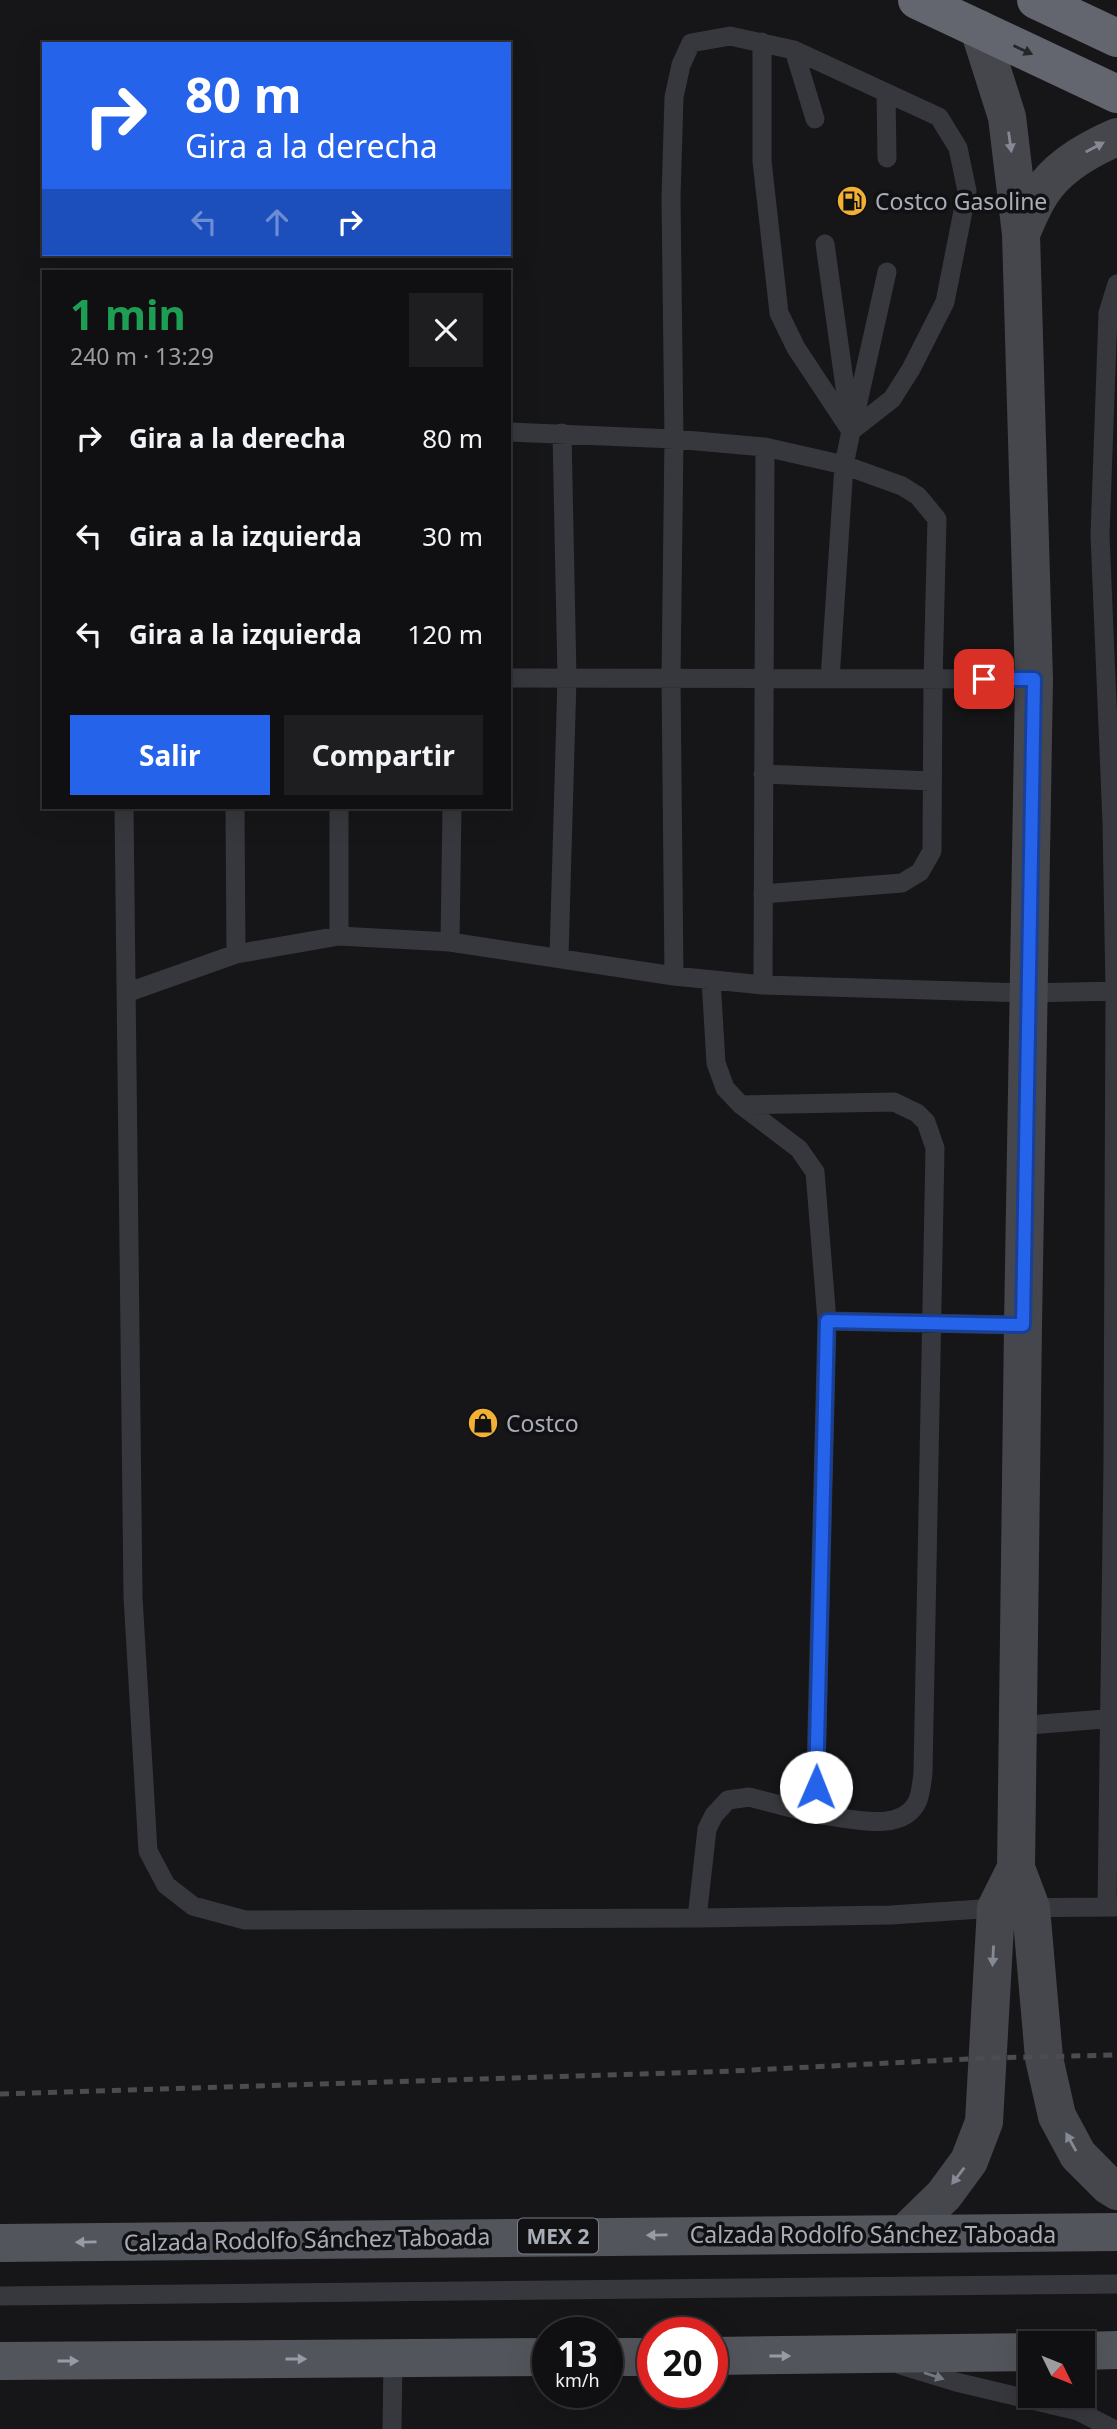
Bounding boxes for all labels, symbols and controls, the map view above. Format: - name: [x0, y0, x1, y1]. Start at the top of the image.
- one-way arrow: [1013, 44, 1033, 56]
- text: 80 m: [185, 61, 302, 127]
- icon: right: [70, 70, 161, 161]
- text: Gira a la derecha: [185, 124, 438, 167]
- one-way arrow: [1005, 131, 1016, 153]
- one-way arrow: [1086, 142, 1106, 154]
- fuel station icon: Costco Gasoline: [835, 184, 869, 218]
- place label: Costco Gasoline: [875, 185, 1047, 217]
- icon: left: [185, 203, 223, 241]
- icon: ahead: [258, 203, 296, 241]
- icon: right: [331, 203, 369, 241]
- text: 1 min: [70, 285, 186, 342]
- button: close: [409, 293, 483, 367]
- text: 240 m · 13:29: [70, 340, 214, 372]
- icon: right: [70, 419, 108, 457]
- text: Gira a la derecha: [129, 420, 346, 456]
- text: 80 m: [422, 420, 483, 456]
- icon: left: [70, 517, 108, 555]
- text: Gira a la izquierda: [129, 518, 362, 554]
- text: 30 m: [422, 518, 483, 554]
- icon: left: [70, 615, 108, 653]
- text: Gira a la izquierda: [129, 616, 362, 652]
- text: 120 m: [407, 616, 483, 652]
- pin: [954, 649, 1014, 709]
- icon: arrive: [965, 660, 1003, 698]
- button: Salir: [70, 715, 270, 795]
- button: Compartir: [284, 715, 483, 795]
- shop icon: Costco: [466, 1406, 500, 1440]
- place label: Costco: [506, 1407, 579, 1439]
- position arrow: [779, 1750, 853, 1824]
- one-way arrow: [988, 1945, 999, 1967]
- one-way arrow: [1065, 2132, 1077, 2151]
- one-way arrow: [950, 2167, 965, 2185]
- road number: MEX 2: [518, 2218, 598, 2254]
- street label: Calzada Rodolfo Sánchez Taboada: [690, 2218, 1056, 2250]
- street label: Calzada Rodolfo Sánchez Taboada: [123, 2220, 491, 2258]
- one-way arrow: [646, 2230, 668, 2241]
- one-way arrow: [75, 2236, 97, 2248]
- speed limit sign: 20: [637, 2317, 728, 2408]
- text: 13: [557, 2330, 598, 2377]
- north arrow: [1018, 2331, 1096, 2408]
- map controls: [1018, 2331, 1095, 2408]
- one-way arrow: [770, 2350, 792, 2361]
- one-way arrow: [285, 2353, 307, 2365]
- one-way arrow: [57, 2355, 79, 2366]
- text: km/h: [555, 2368, 600, 2392]
- one-way arrow: [924, 2371, 945, 2381]

